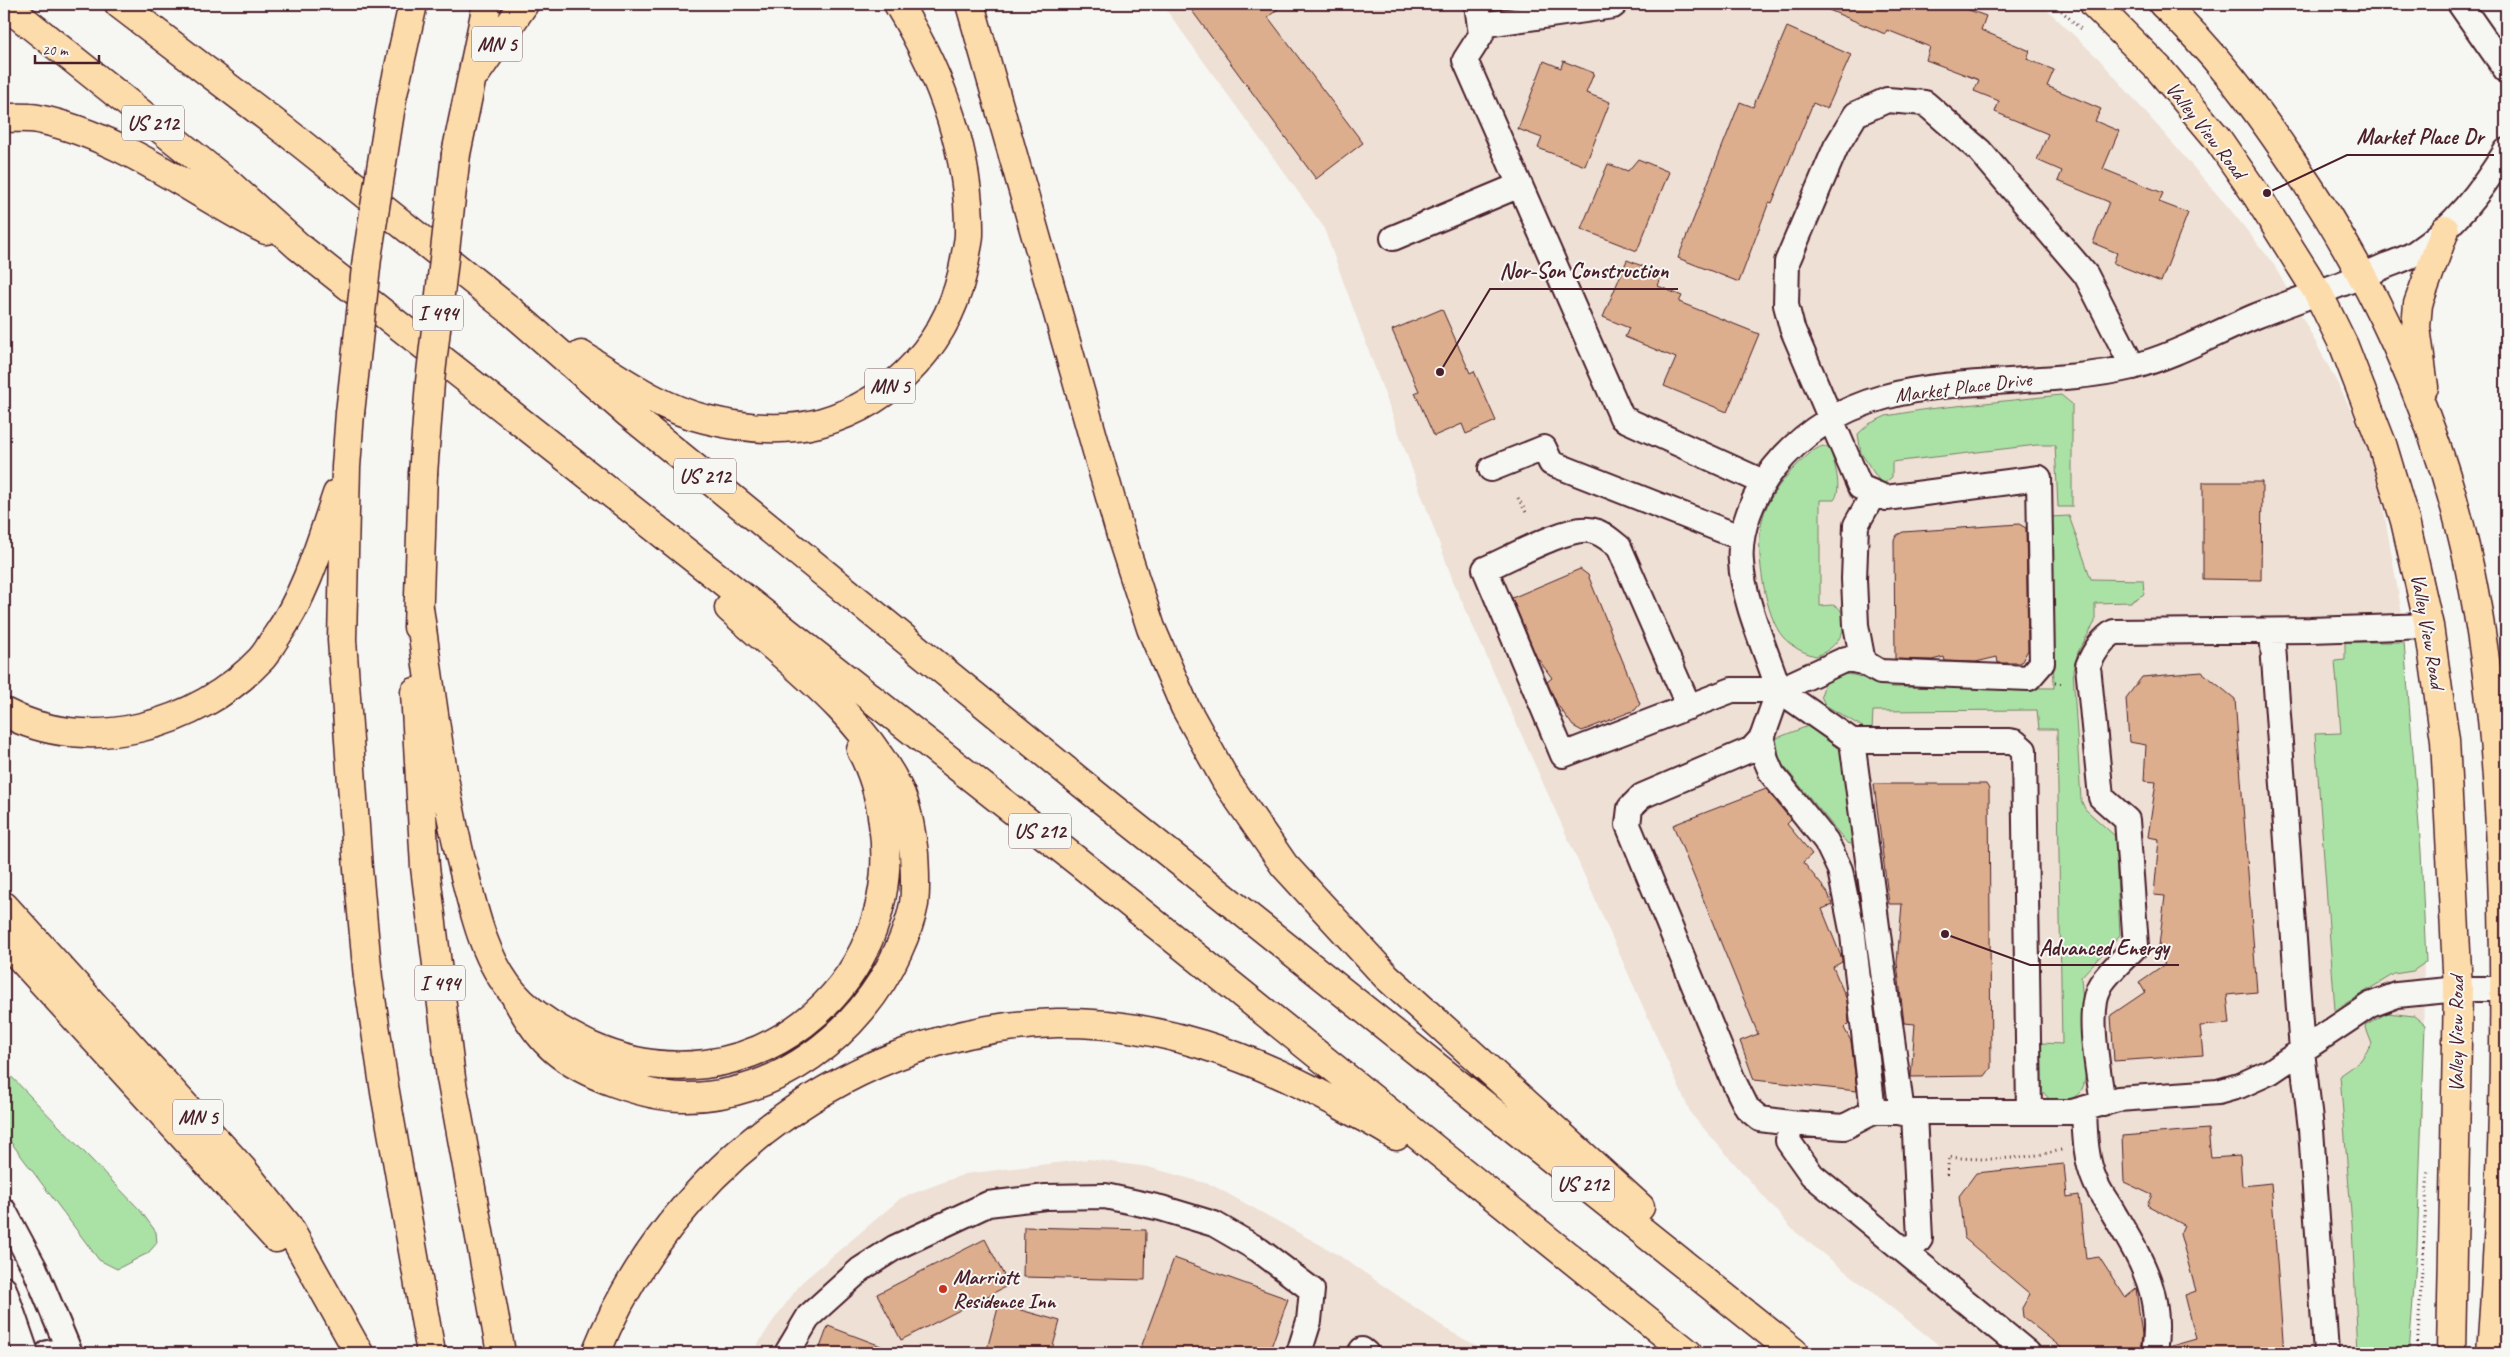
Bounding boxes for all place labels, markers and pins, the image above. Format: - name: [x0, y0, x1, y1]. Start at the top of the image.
- callout: Market Place Dr: [2347, 118, 2494, 155]
- callout: Nor-Son Construction: [1490, 252, 1678, 289]
- callout: Advanced Energy: [2030, 928, 2179, 965]
- place label: Marriott Residence Inn: [953, 1264, 1057, 1314]
- marker: Marriott Residence Inn: [937, 1283, 949, 1295]

